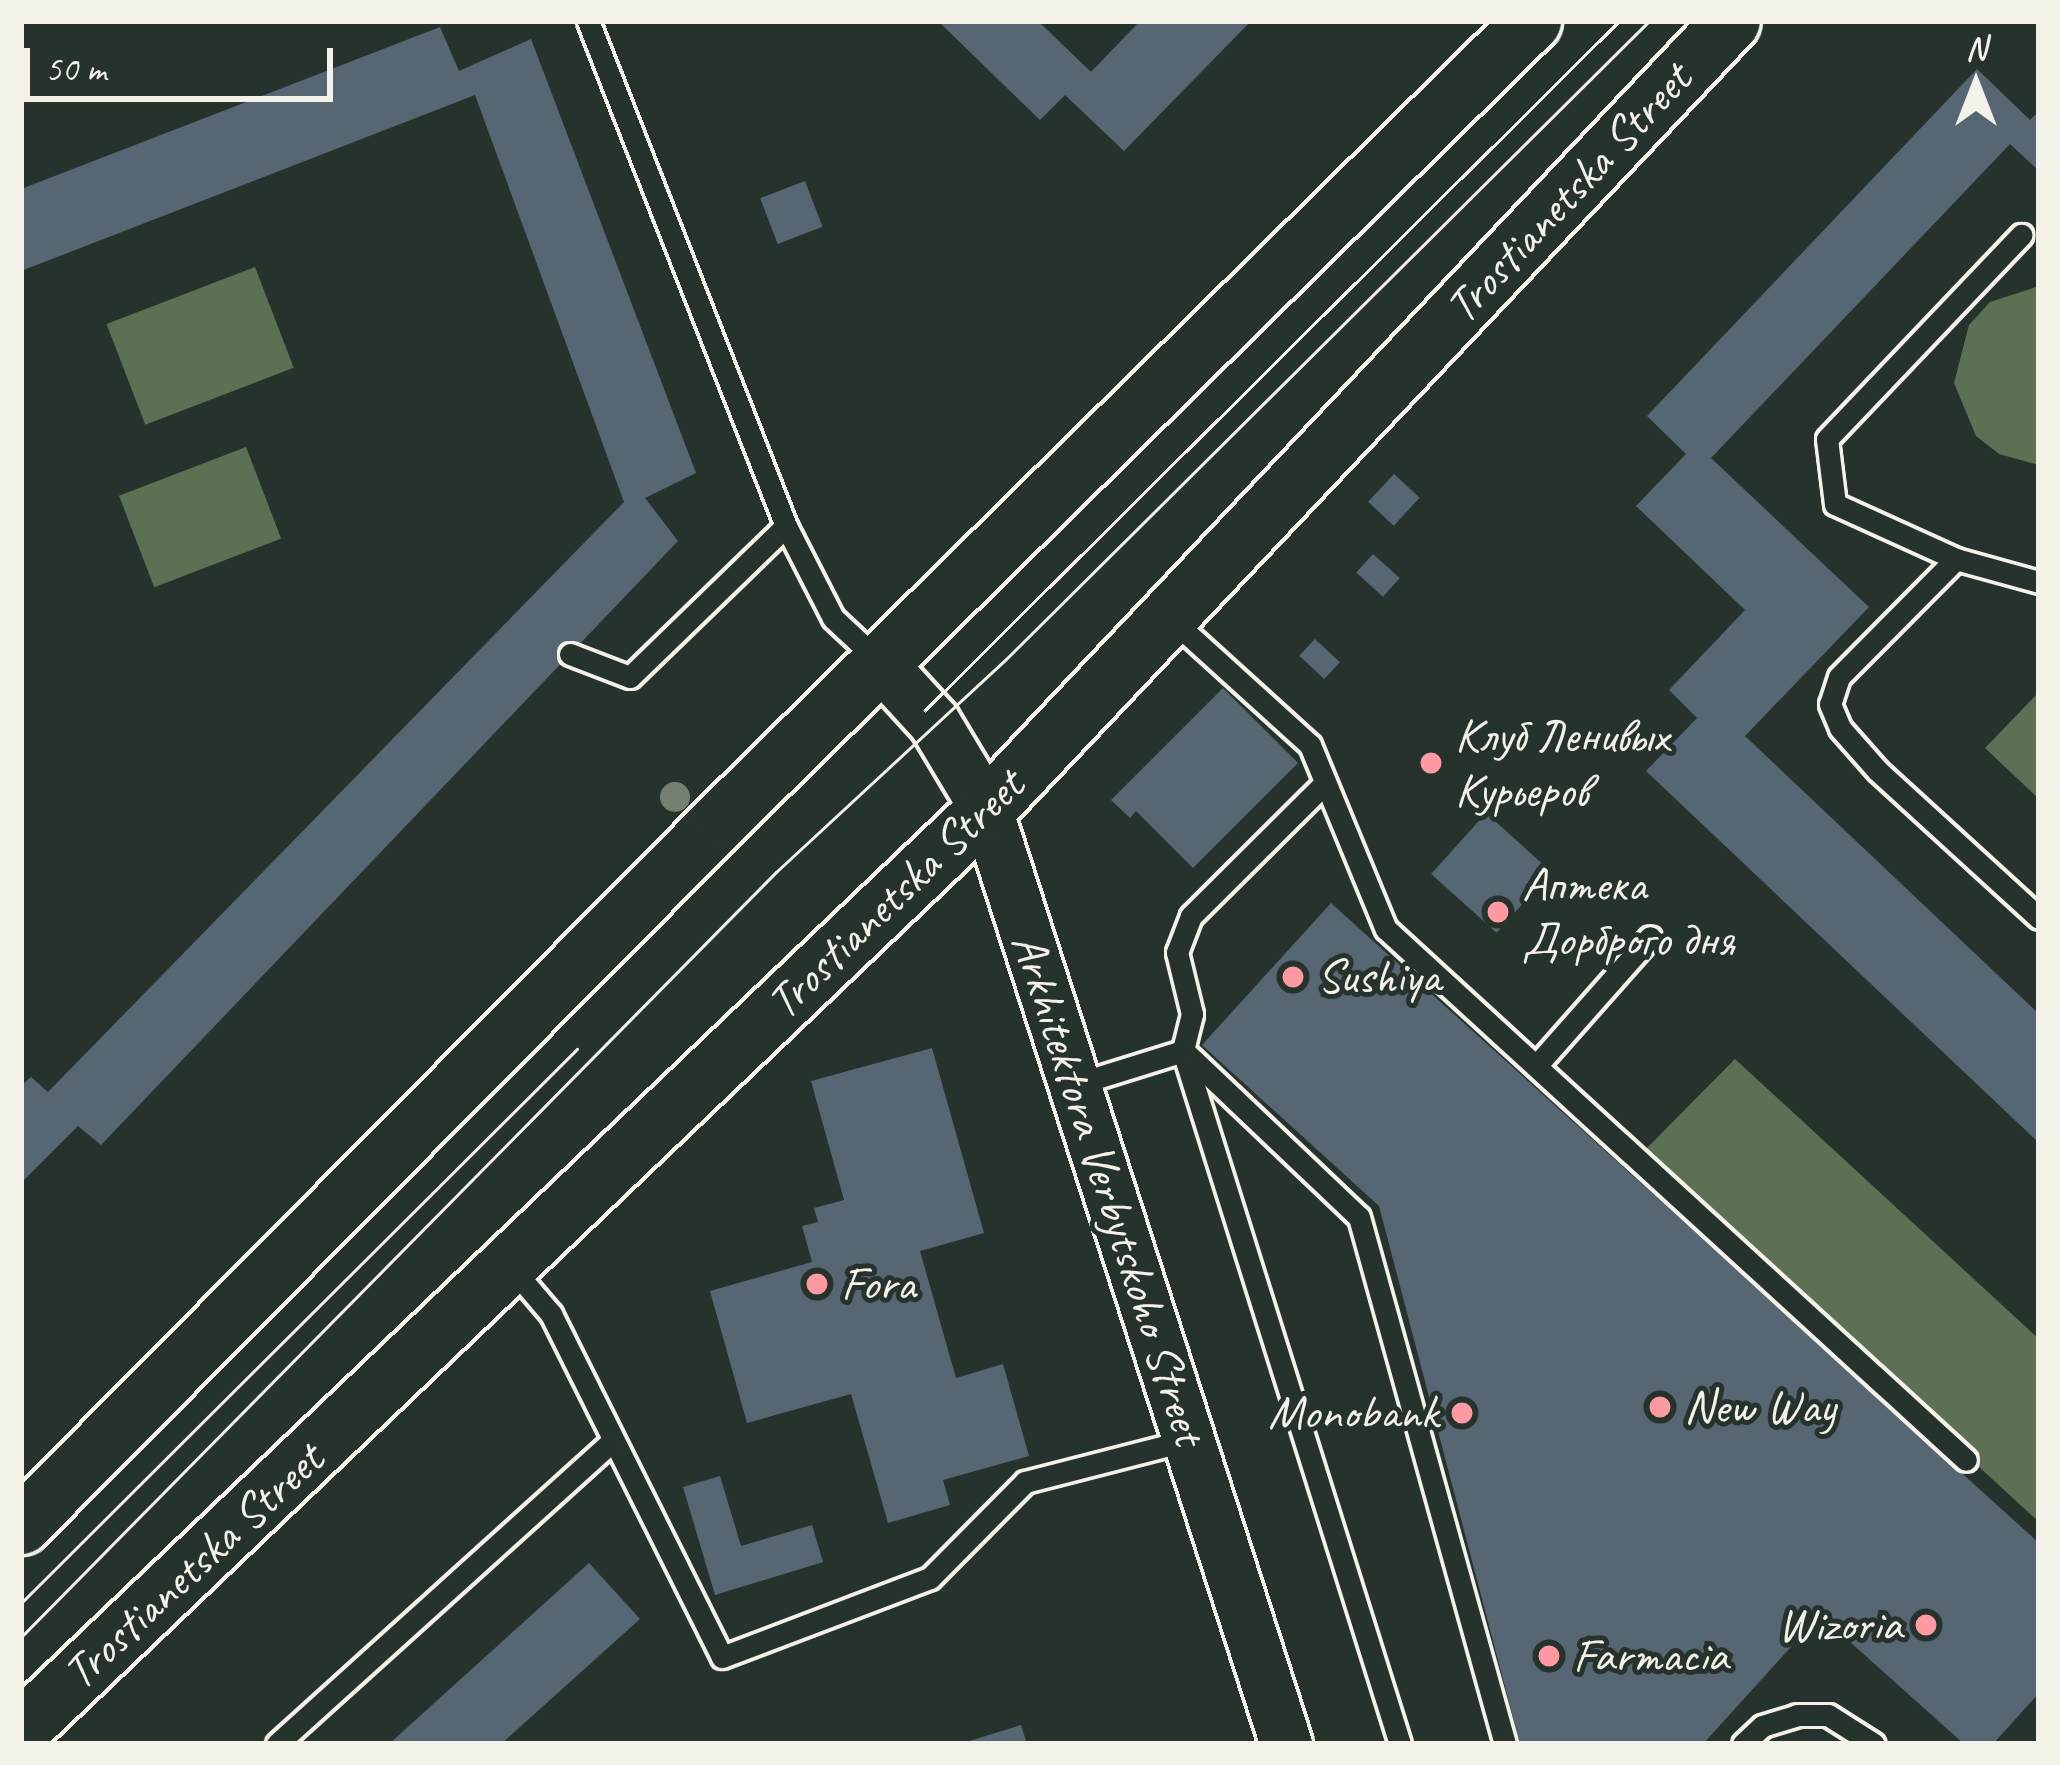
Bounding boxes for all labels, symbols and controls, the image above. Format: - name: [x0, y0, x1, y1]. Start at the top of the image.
- scale bar: [30, 24, 339, 98]
- north arrow: [1916, 24, 2036, 144]
- text: N: [1966, 27, 1986, 69]
- text: 50 m: [45, 46, 106, 92]
- street label: Trostianetska Street: [1432, 51, 1704, 335]
- place label: Клуб Ленивых Курьеров: [1455, 706, 1677, 819]
- marker: Клуб Ленивых Курьеров: [1418, 750, 1444, 776]
- street label: Trostianetska Street: [754, 757, 1036, 1031]
- place label: Аптека Дорброго дня: [1522, 855, 1735, 968]
- marker: Аптека Дорброго дня: [1485, 899, 1511, 925]
- street label: Arkhitektora Verbytskoho Street: [999, 926, 1219, 1452]
- place label: Sushiya: [1317, 948, 1440, 1006]
- marker: Sushiya: [1280, 964, 1306, 990]
- place label: Fora: [841, 1255, 915, 1313]
- marker: Fora: [804, 1271, 830, 1297]
- place label: New Way: [1684, 1378, 1836, 1436]
- place label: Monobank: [1268, 1384, 1438, 1442]
- marker: New Way: [1647, 1394, 1673, 1420]
- marker: Monobank: [1449, 1400, 1475, 1426]
- street label: Trostianetska Street: [51, 1430, 335, 1702]
- place label: Wizoria: [1778, 1596, 1902, 1654]
- marker: Wizoria: [1913, 1612, 1939, 1638]
- place label: Farmacia: [1573, 1627, 1728, 1685]
- marker: Farmacia: [1536, 1643, 1562, 1669]

